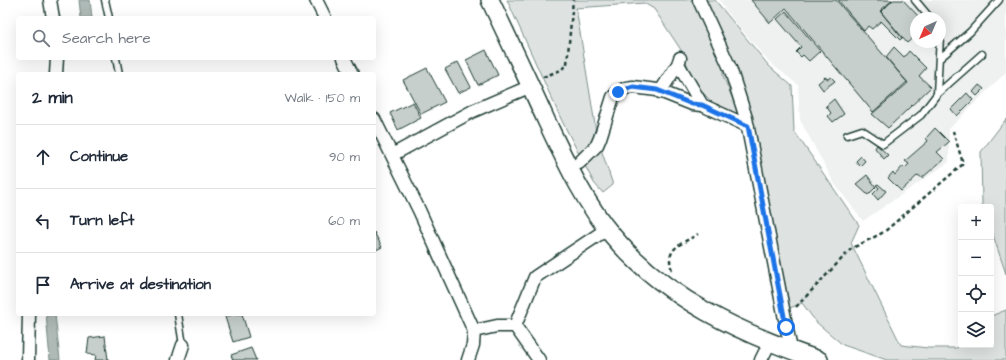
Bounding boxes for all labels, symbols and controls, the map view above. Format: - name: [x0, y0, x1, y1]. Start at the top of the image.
- north arrow: [910, 12, 946, 48]
- search box: [16, 16, 376, 60]
- icon: search: [30, 27, 52, 49]
- text: Search here: [62, 28, 151, 49]
- route end: [609, 83, 627, 101]
- text: 2 min: [32, 86, 73, 110]
- text: Walk · 150 m: [285, 89, 360, 107]
- icon: ahead: [32, 146, 54, 168]
- text: Continue: [70, 146, 128, 167]
- text: 90 m: [329, 148, 360, 166]
- map controls: [958, 204, 994, 348]
- button: +: [958, 204, 994, 240]
- icon: left: [32, 210, 54, 232]
- text: Turn left: [70, 210, 134, 231]
- text: 60 m: [328, 212, 360, 230]
- button: −: [958, 240, 994, 276]
- icon: arrive: [32, 274, 54, 296]
- text: Arrive at destination: [70, 274, 211, 295]
- button: locate: [958, 276, 994, 312]
- button: layers: [958, 312, 994, 348]
- route start: [777, 318, 795, 336]

